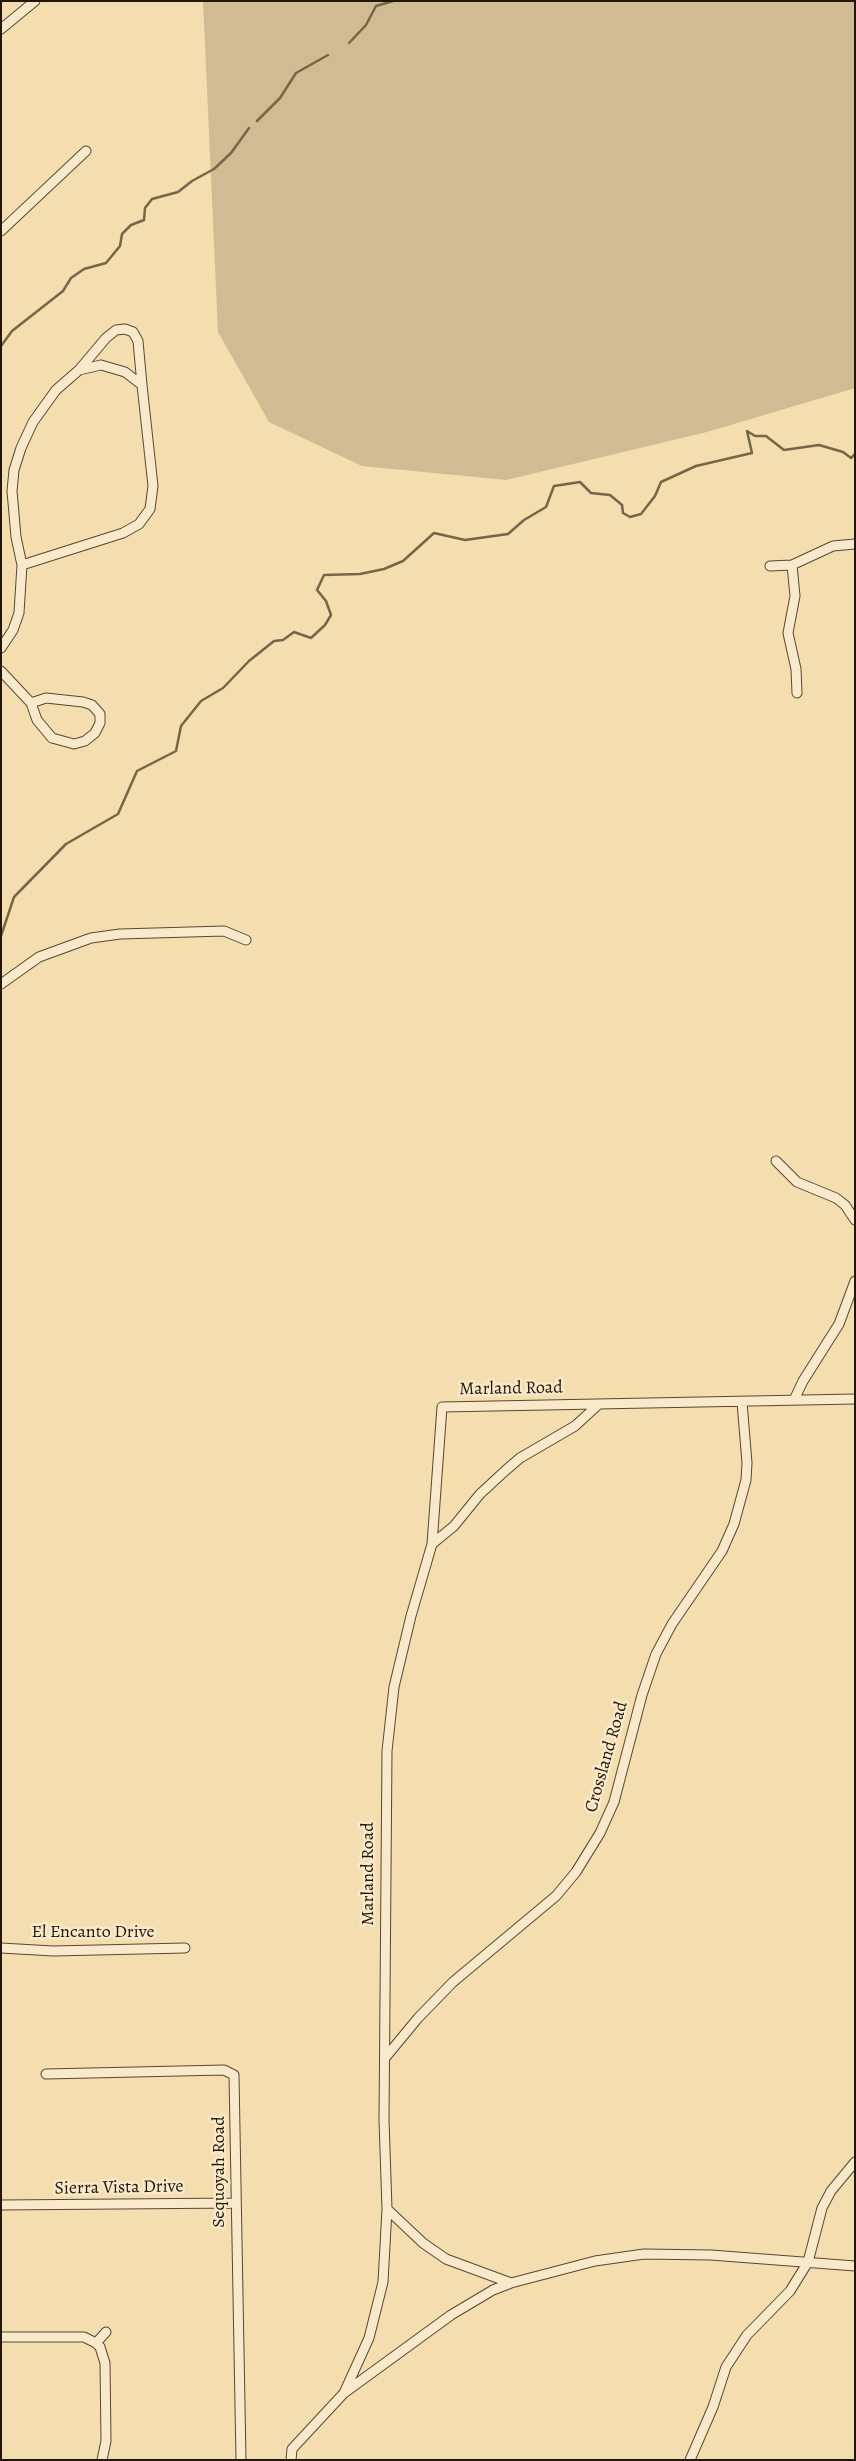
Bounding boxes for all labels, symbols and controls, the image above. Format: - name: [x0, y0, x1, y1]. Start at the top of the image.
- street label: Marland Road: [459, 1377, 563, 1401]
- street label: Crossland Road: [581, 1699, 633, 1815]
- street label: Marland Road: [358, 1822, 380, 1926]
- street label: El Encanto Drive: [31, 1922, 155, 1944]
- street label: Sequoyah Road: [209, 2116, 231, 2228]
- street label: Sierra Vista Drive: [54, 2176, 184, 2200]

